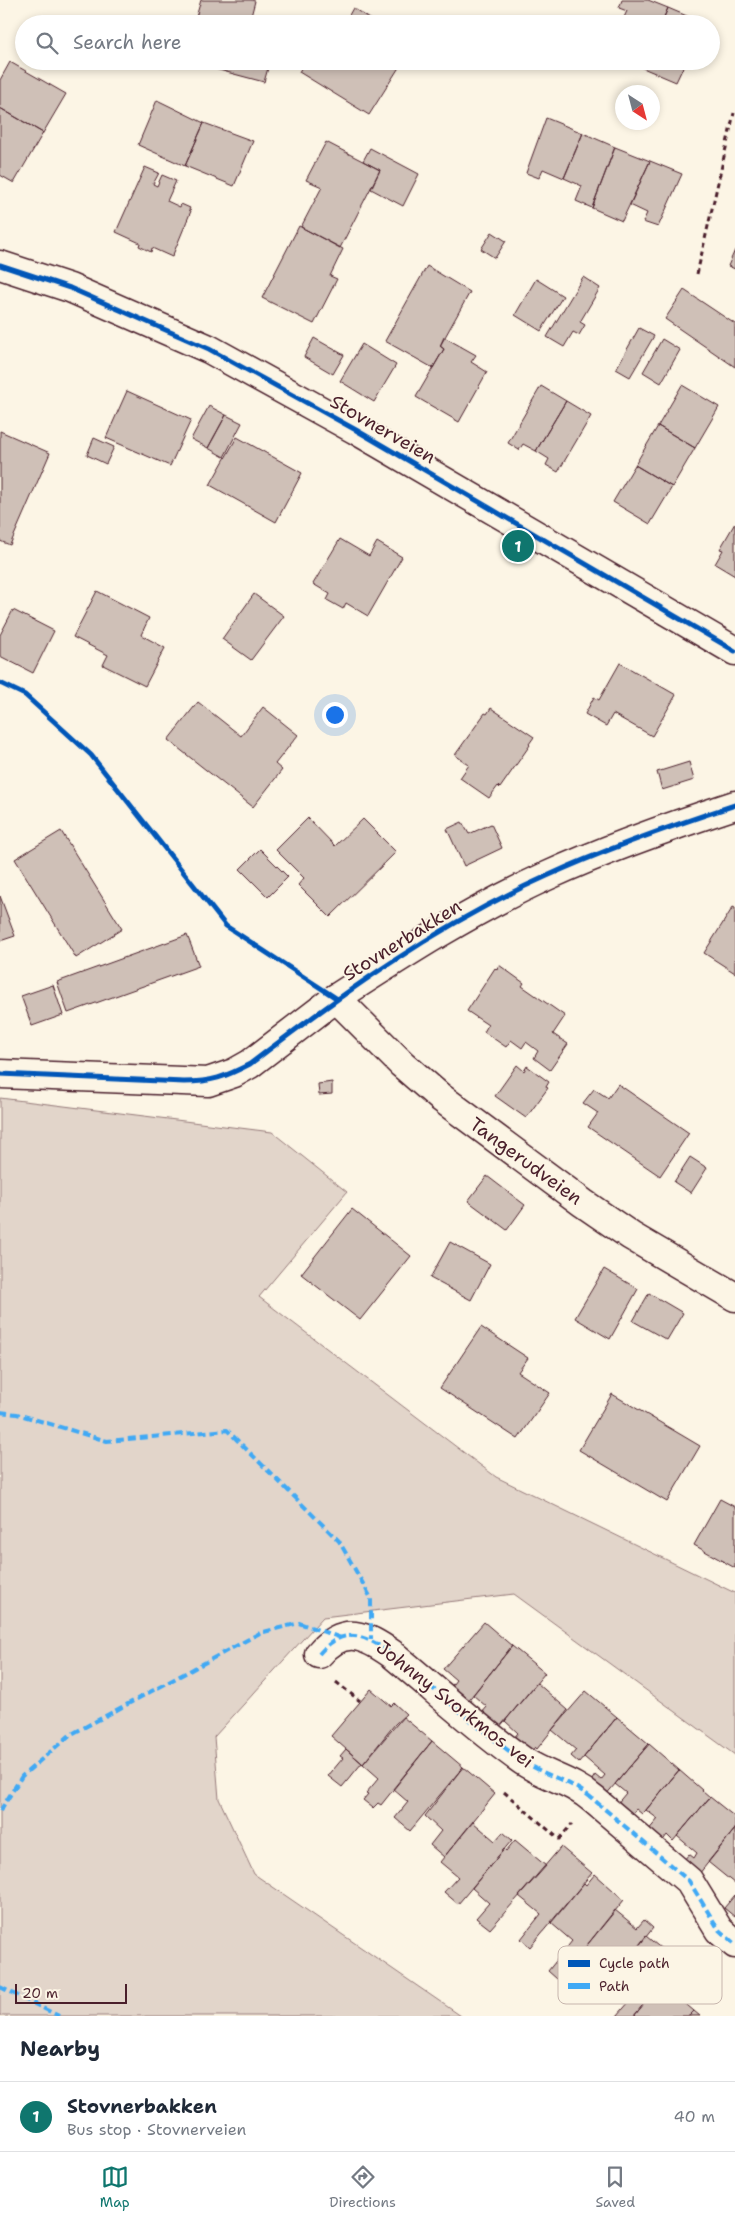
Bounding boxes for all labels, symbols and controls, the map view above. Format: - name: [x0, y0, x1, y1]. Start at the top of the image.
- search box: [15, 15, 720, 70]
- icon: search: [33, 29, 61, 57]
- text: Search here: [73, 30, 182, 55]
- north arrow: [615, 85, 660, 130]
- street label: Stovnerveien: [326, 389, 440, 469]
- pin: 1: [502, 527, 534, 565]
- your location: [322, 702, 348, 728]
- street label: Stovnerbakken: [338, 893, 466, 987]
- street label: Tangerudveien: [465, 1112, 587, 1210]
- street label: Johnny Svorkmos vei: [371, 1635, 539, 1773]
- legend: [558, 1946, 722, 2004]
- text: Cycle path: [599, 1954, 670, 1972]
- text: Path: [599, 1977, 630, 1995]
- scale bar: [15, 1981, 128, 2004]
- text: 20 m: [22, 1984, 58, 2002]
- text: Nearby: [20, 2035, 100, 2063]
- text: Stovnerbakken: [67, 2094, 217, 2119]
- text: 1: [32, 2106, 40, 2127]
- text: 40 m: [673, 2106, 715, 2127]
- text: Bus stop · Stovnerveien: [67, 2119, 246, 2140]
- tab: Map: [100, 2163, 130, 2211]
- tab: Directions: [329, 2163, 396, 2211]
- tab: Saved: [596, 2163, 635, 2211]

